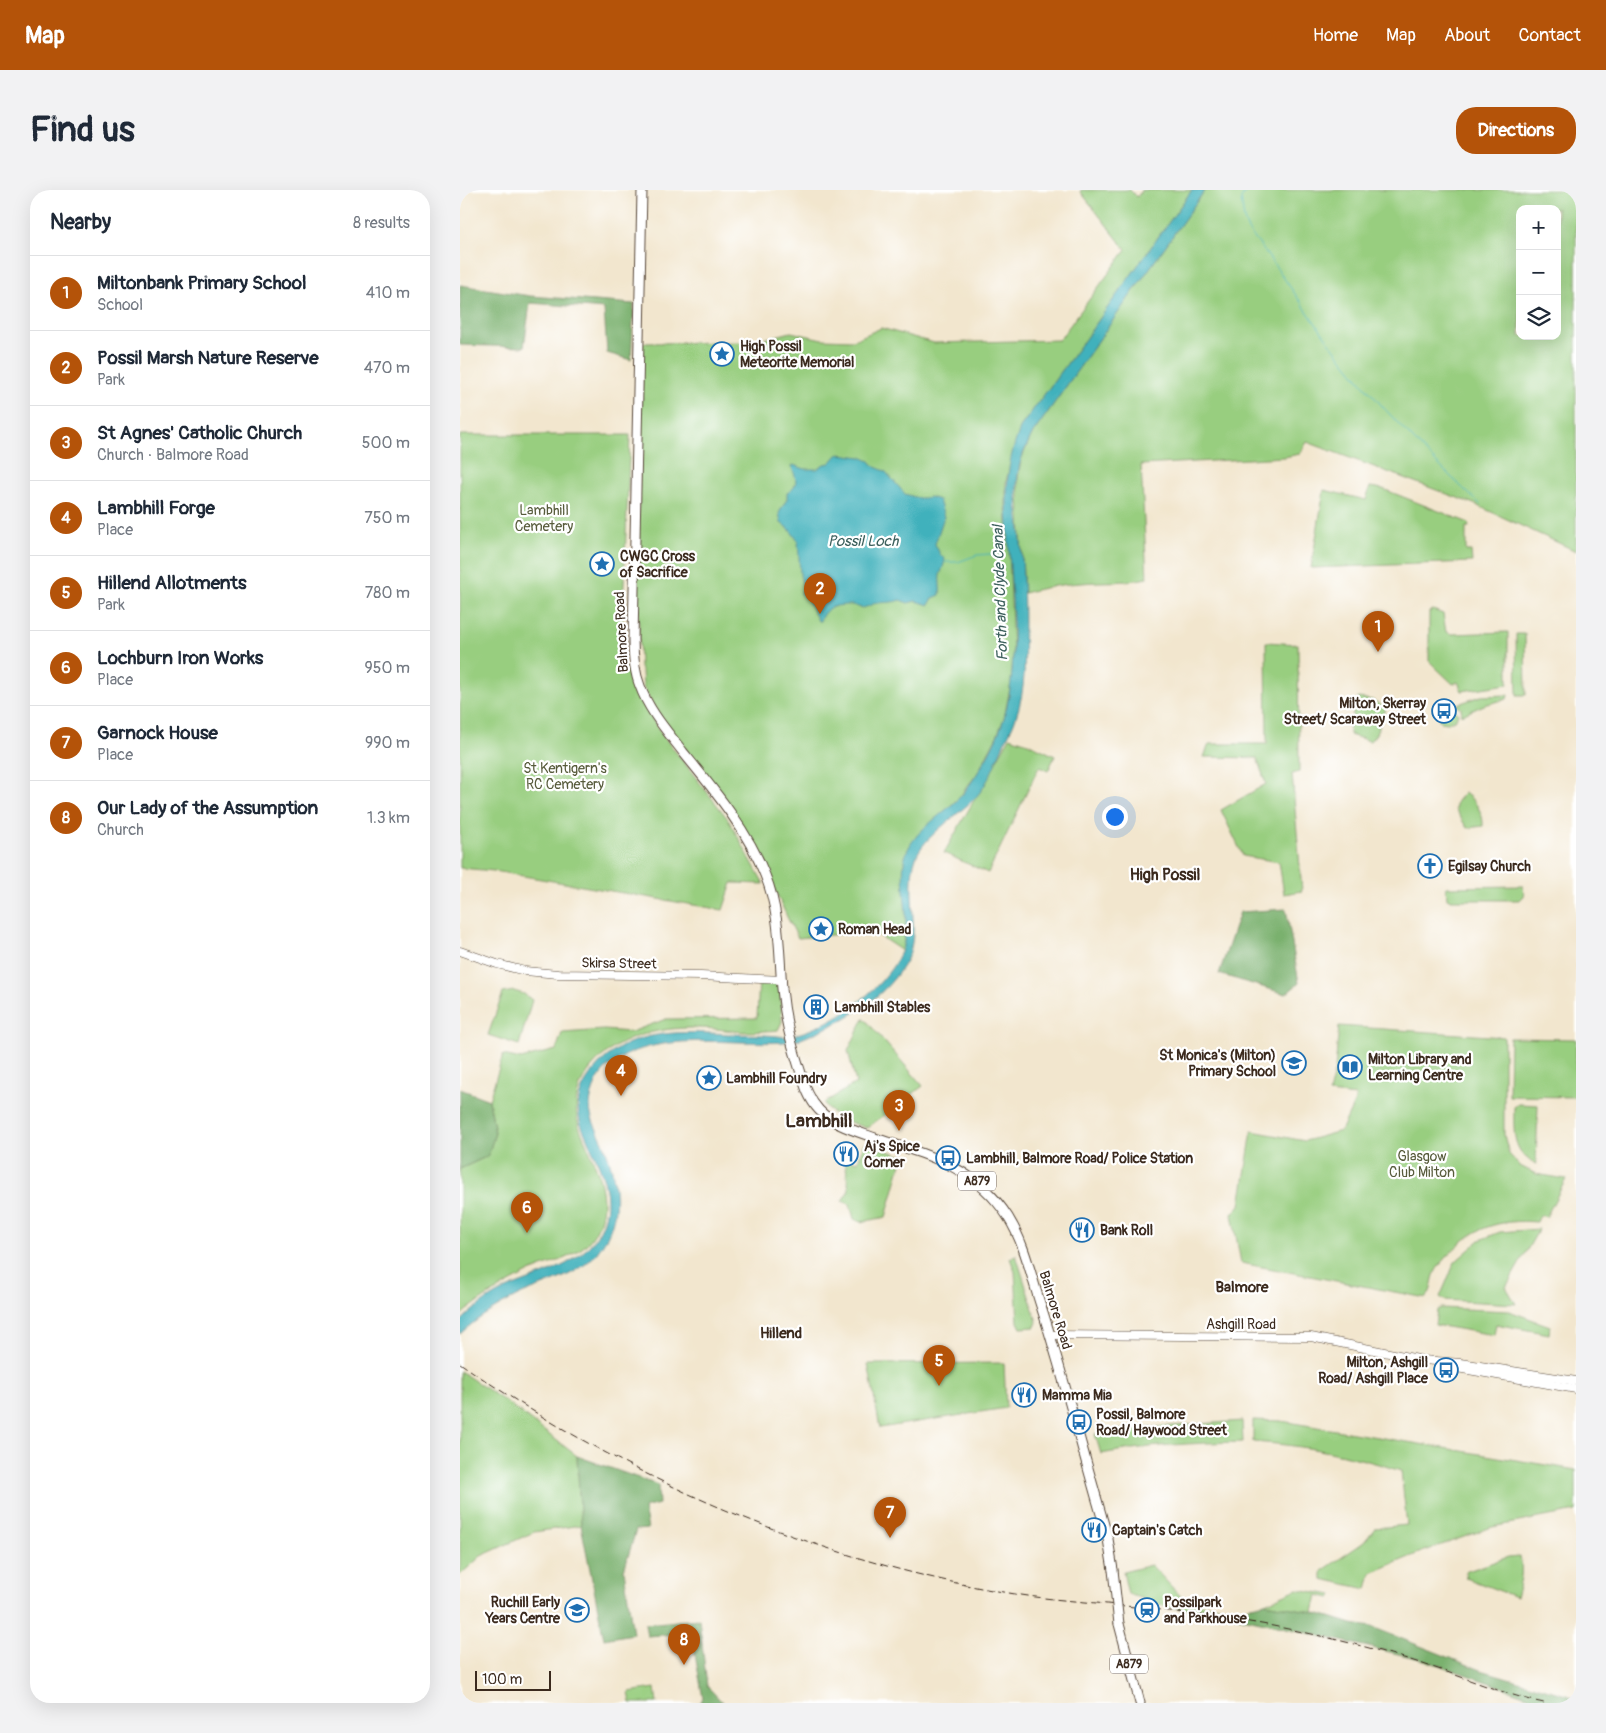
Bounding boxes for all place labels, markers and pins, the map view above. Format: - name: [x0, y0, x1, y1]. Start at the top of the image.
- place label: High Possil Meteorite Memorial: [740, 338, 854, 371]
- place icon: High Possil Meteorite Memorial: [709, 341, 735, 367]
- place label: CWGC Cross of Sacrifice: [619, 548, 696, 581]
- place icon: CWGC Cross of Sacrifice: [589, 551, 615, 577]
- pin: 2: [804, 573, 836, 614]
- pin: 1: [1362, 611, 1394, 652]
- place label: Milton, Skerray Street/ Scaraway Street: [1284, 695, 1426, 728]
- bus stop icon: Milton, Skerray Street/ Scaraway Street: [1431, 698, 1457, 724]
- church icon: Egilsay Church: [1417, 853, 1443, 879]
- place label: Egilsay Church: [1448, 858, 1531, 875]
- place icon: Roman Head: [808, 916, 834, 942]
- place label: Roman Head: [838, 921, 911, 938]
- building icon: Lambhill Stables: [803, 994, 829, 1020]
- place label: Lambhill Stables: [834, 999, 931, 1016]
- place label: St Monica's (Milton) Primary School: [1159, 1047, 1276, 1080]
- school or university icon: St Monica's (Milton) Primary School: [1281, 1050, 1307, 1076]
- place label: Milton Library and Learning Centre: [1368, 1051, 1472, 1084]
- library icon: Milton Library and Learning Centre: [1337, 1054, 1363, 1080]
- pin: 4: [605, 1055, 637, 1096]
- place icon: Lambhill Foundry: [696, 1065, 722, 1091]
- place label: Lambhill Foundry: [726, 1070, 827, 1087]
- pin: 3: [883, 1090, 915, 1131]
- place label: Aj's Spice Corner: [864, 1138, 921, 1171]
- restaurant icon: Aj's Spice Corner: [833, 1141, 859, 1167]
- bus stop icon: Lambhill, Balmore Road/ Police Station: [935, 1145, 961, 1171]
- place label: Lambhill, Balmore Road/ Police Station: [966, 1150, 1193, 1167]
- pin: 6: [511, 1192, 543, 1233]
- restaurant icon: Bank Roll: [1069, 1217, 1095, 1243]
- place label: Bank Roll: [1100, 1222, 1153, 1239]
- pin: 5: [923, 1345, 955, 1386]
- place label: Milton, Ashgill Road/ Ashgill Place: [1318, 1354, 1429, 1387]
- bus stop icon: Milton, Ashgill Road/ Ashgill Place: [1433, 1357, 1459, 1383]
- restaurant icon: Mamma Mia: [1011, 1382, 1037, 1408]
- place label: Mamma Mia: [1042, 1387, 1113, 1404]
- place label: Possil, Balmore Road/ Haywood Street: [1096, 1406, 1227, 1439]
- bus stop icon: Possil, Balmore Road/ Haywood Street: [1066, 1409, 1092, 1435]
- pin: 7: [874, 1497, 906, 1538]
- restaurant icon: Captain's Catch: [1081, 1517, 1107, 1543]
- place label: Captain's Catch: [1112, 1522, 1203, 1539]
- place label: Ruchill Early Years Centre: [484, 1594, 561, 1627]
- place label: Possilpark and Parkhouse: [1164, 1594, 1248, 1627]
- school or university icon: Ruchill Early Years Centre: [564, 1597, 590, 1623]
- station icon: Possilpark and Parkhouse: [1134, 1597, 1160, 1623]
- pin: 8: [668, 1624, 700, 1665]

